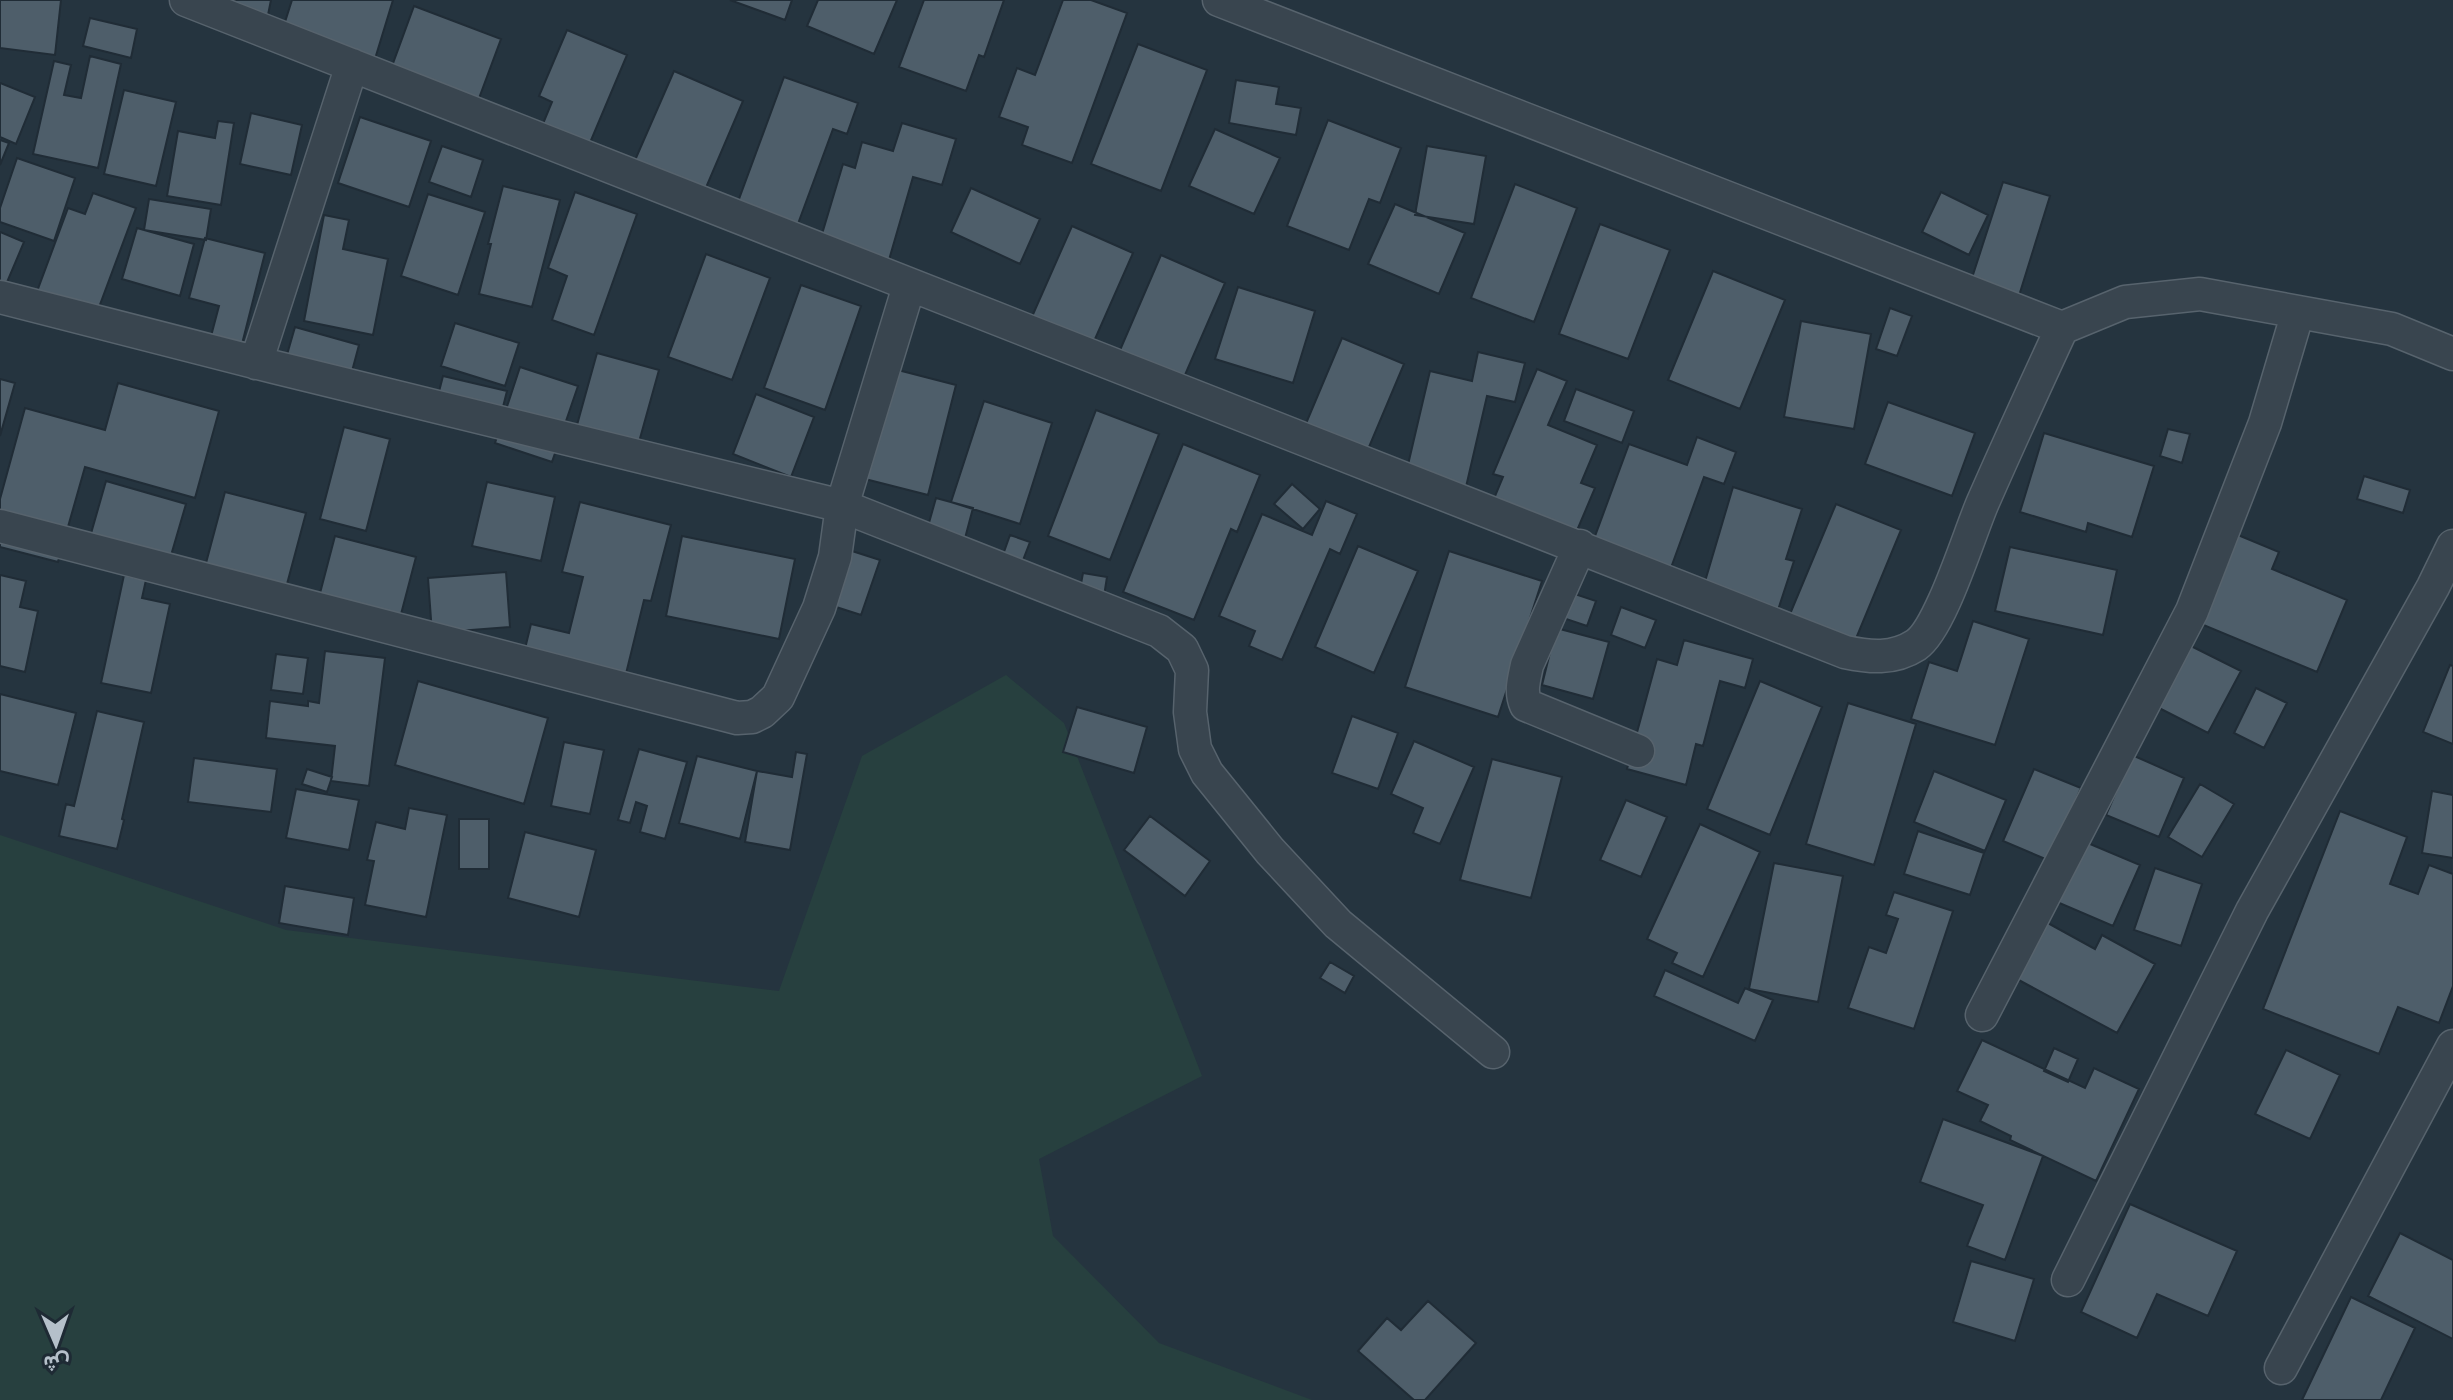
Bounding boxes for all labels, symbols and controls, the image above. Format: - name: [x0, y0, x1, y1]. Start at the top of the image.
- north arrow: [16, 1304, 96, 1384]
- text: ش: [43, 1350, 70, 1377]

